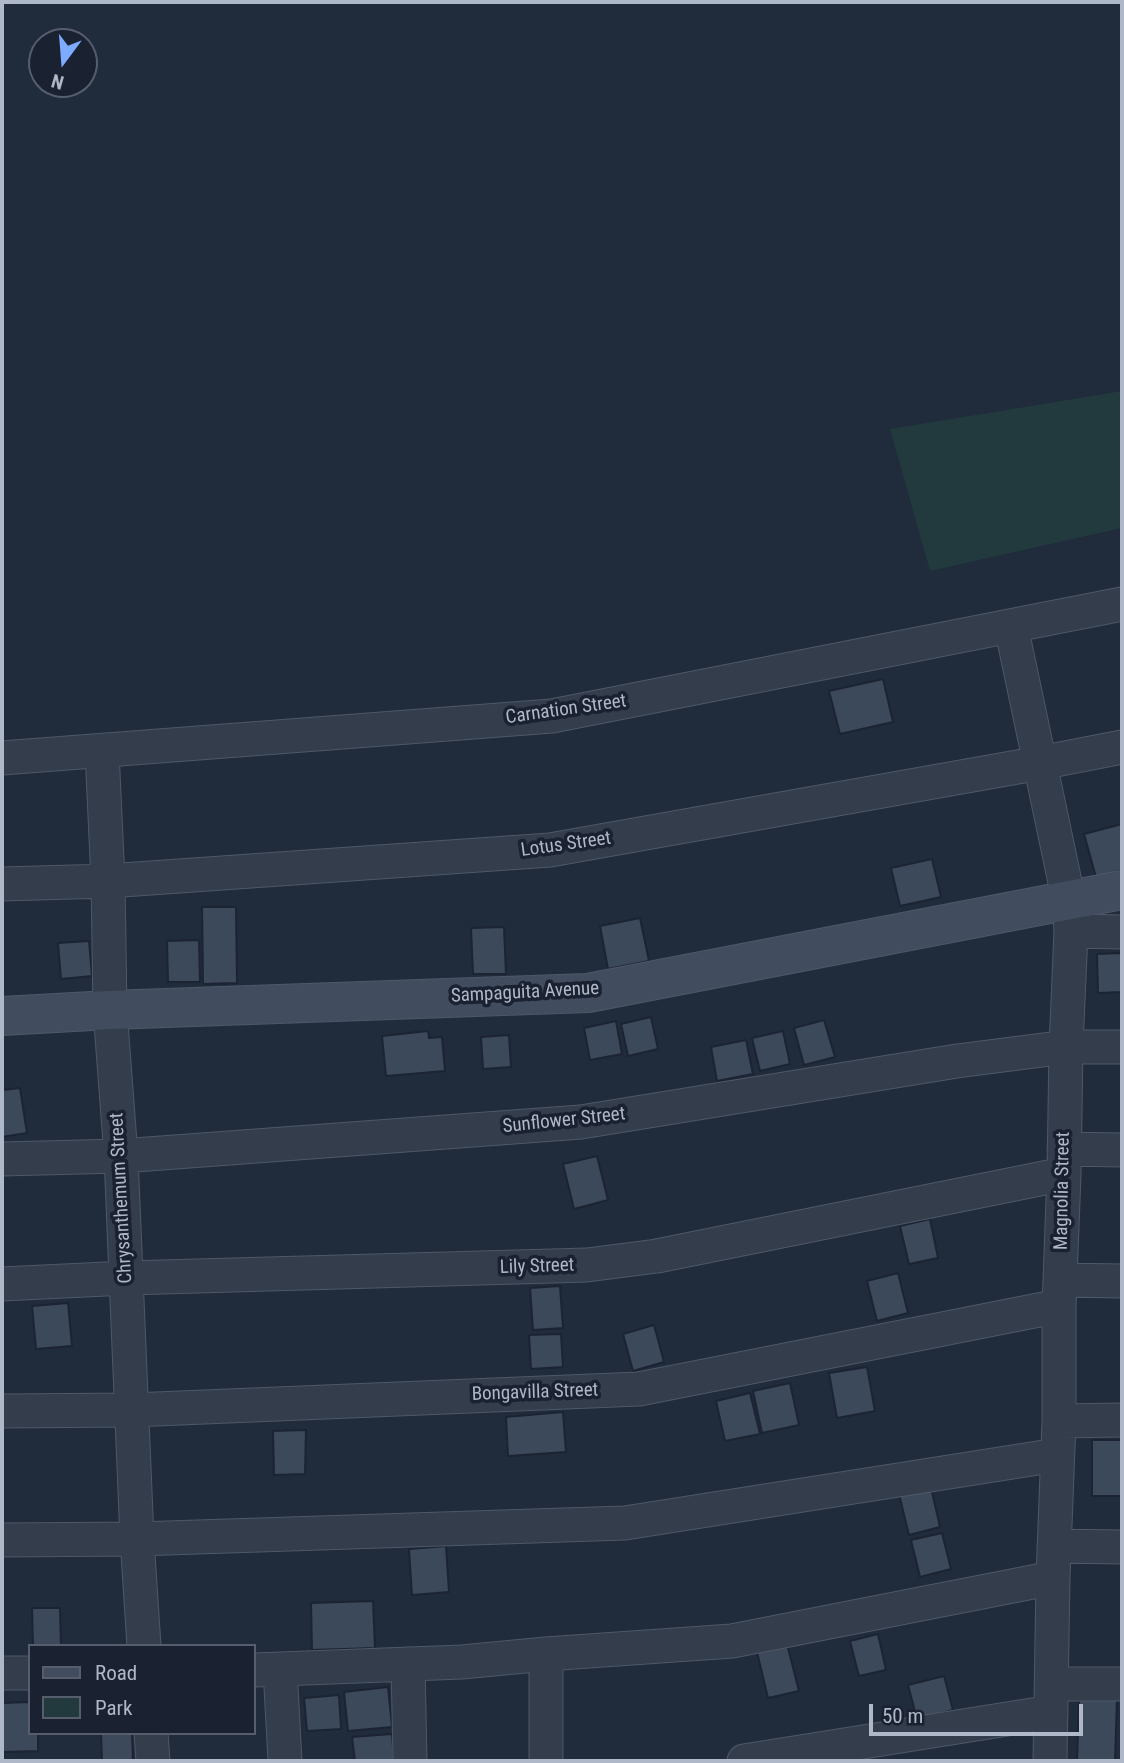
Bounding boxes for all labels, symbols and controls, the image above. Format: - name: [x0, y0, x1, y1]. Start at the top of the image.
- north arrow: [28, 28, 98, 98]
- text: N: [49, 69, 66, 94]
- street label: Carnation Street: [504, 690, 628, 730]
- street label: Lotus Street: [519, 827, 613, 863]
- street label: Sampaguita Avenue: [450, 978, 600, 1008]
- street label: Sunflower Street: [502, 1103, 626, 1139]
- street label: Chrysanthemum Street: [106, 1112, 138, 1284]
- street label: Magnolia Street: [1051, 1132, 1075, 1250]
- street label: Lily Street: [499, 1254, 575, 1280]
- street label: Bongavilla Street: [471, 1379, 599, 1407]
- legend: [28, 1644, 256, 1735]
- text: Road: [95, 1661, 137, 1685]
- scale bar: [872, 1690, 1086, 1734]
- text: Park: [95, 1696, 132, 1720]
- text: 50 m: [882, 1704, 923, 1728]

